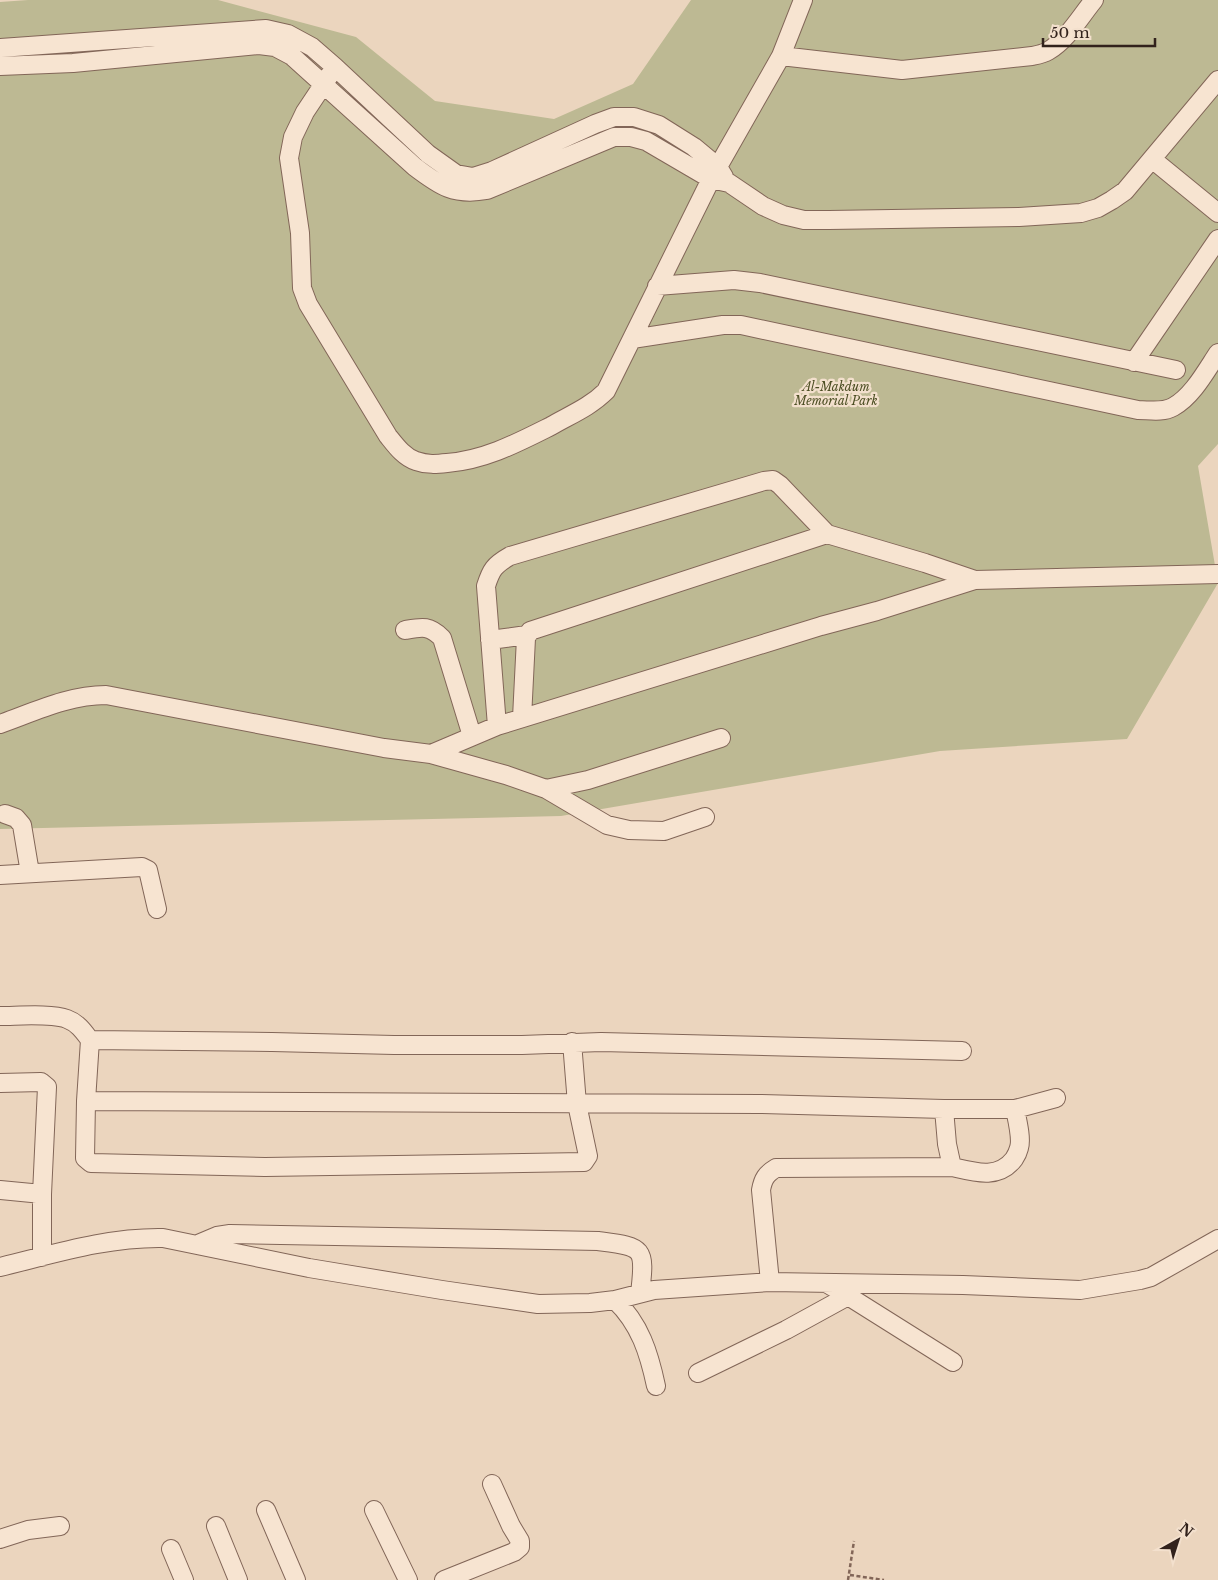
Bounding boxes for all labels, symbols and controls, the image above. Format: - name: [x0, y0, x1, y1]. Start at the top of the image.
- scale bar: [1043, 15, 1156, 47]
- text: 50 m: [1050, 23, 1090, 42]
- park label: Al-Makdum Memorial Park: [793, 379, 878, 408]
- north arrow: [1153, 1515, 1203, 1565]
- text: N: [1175, 1519, 1197, 1541]

